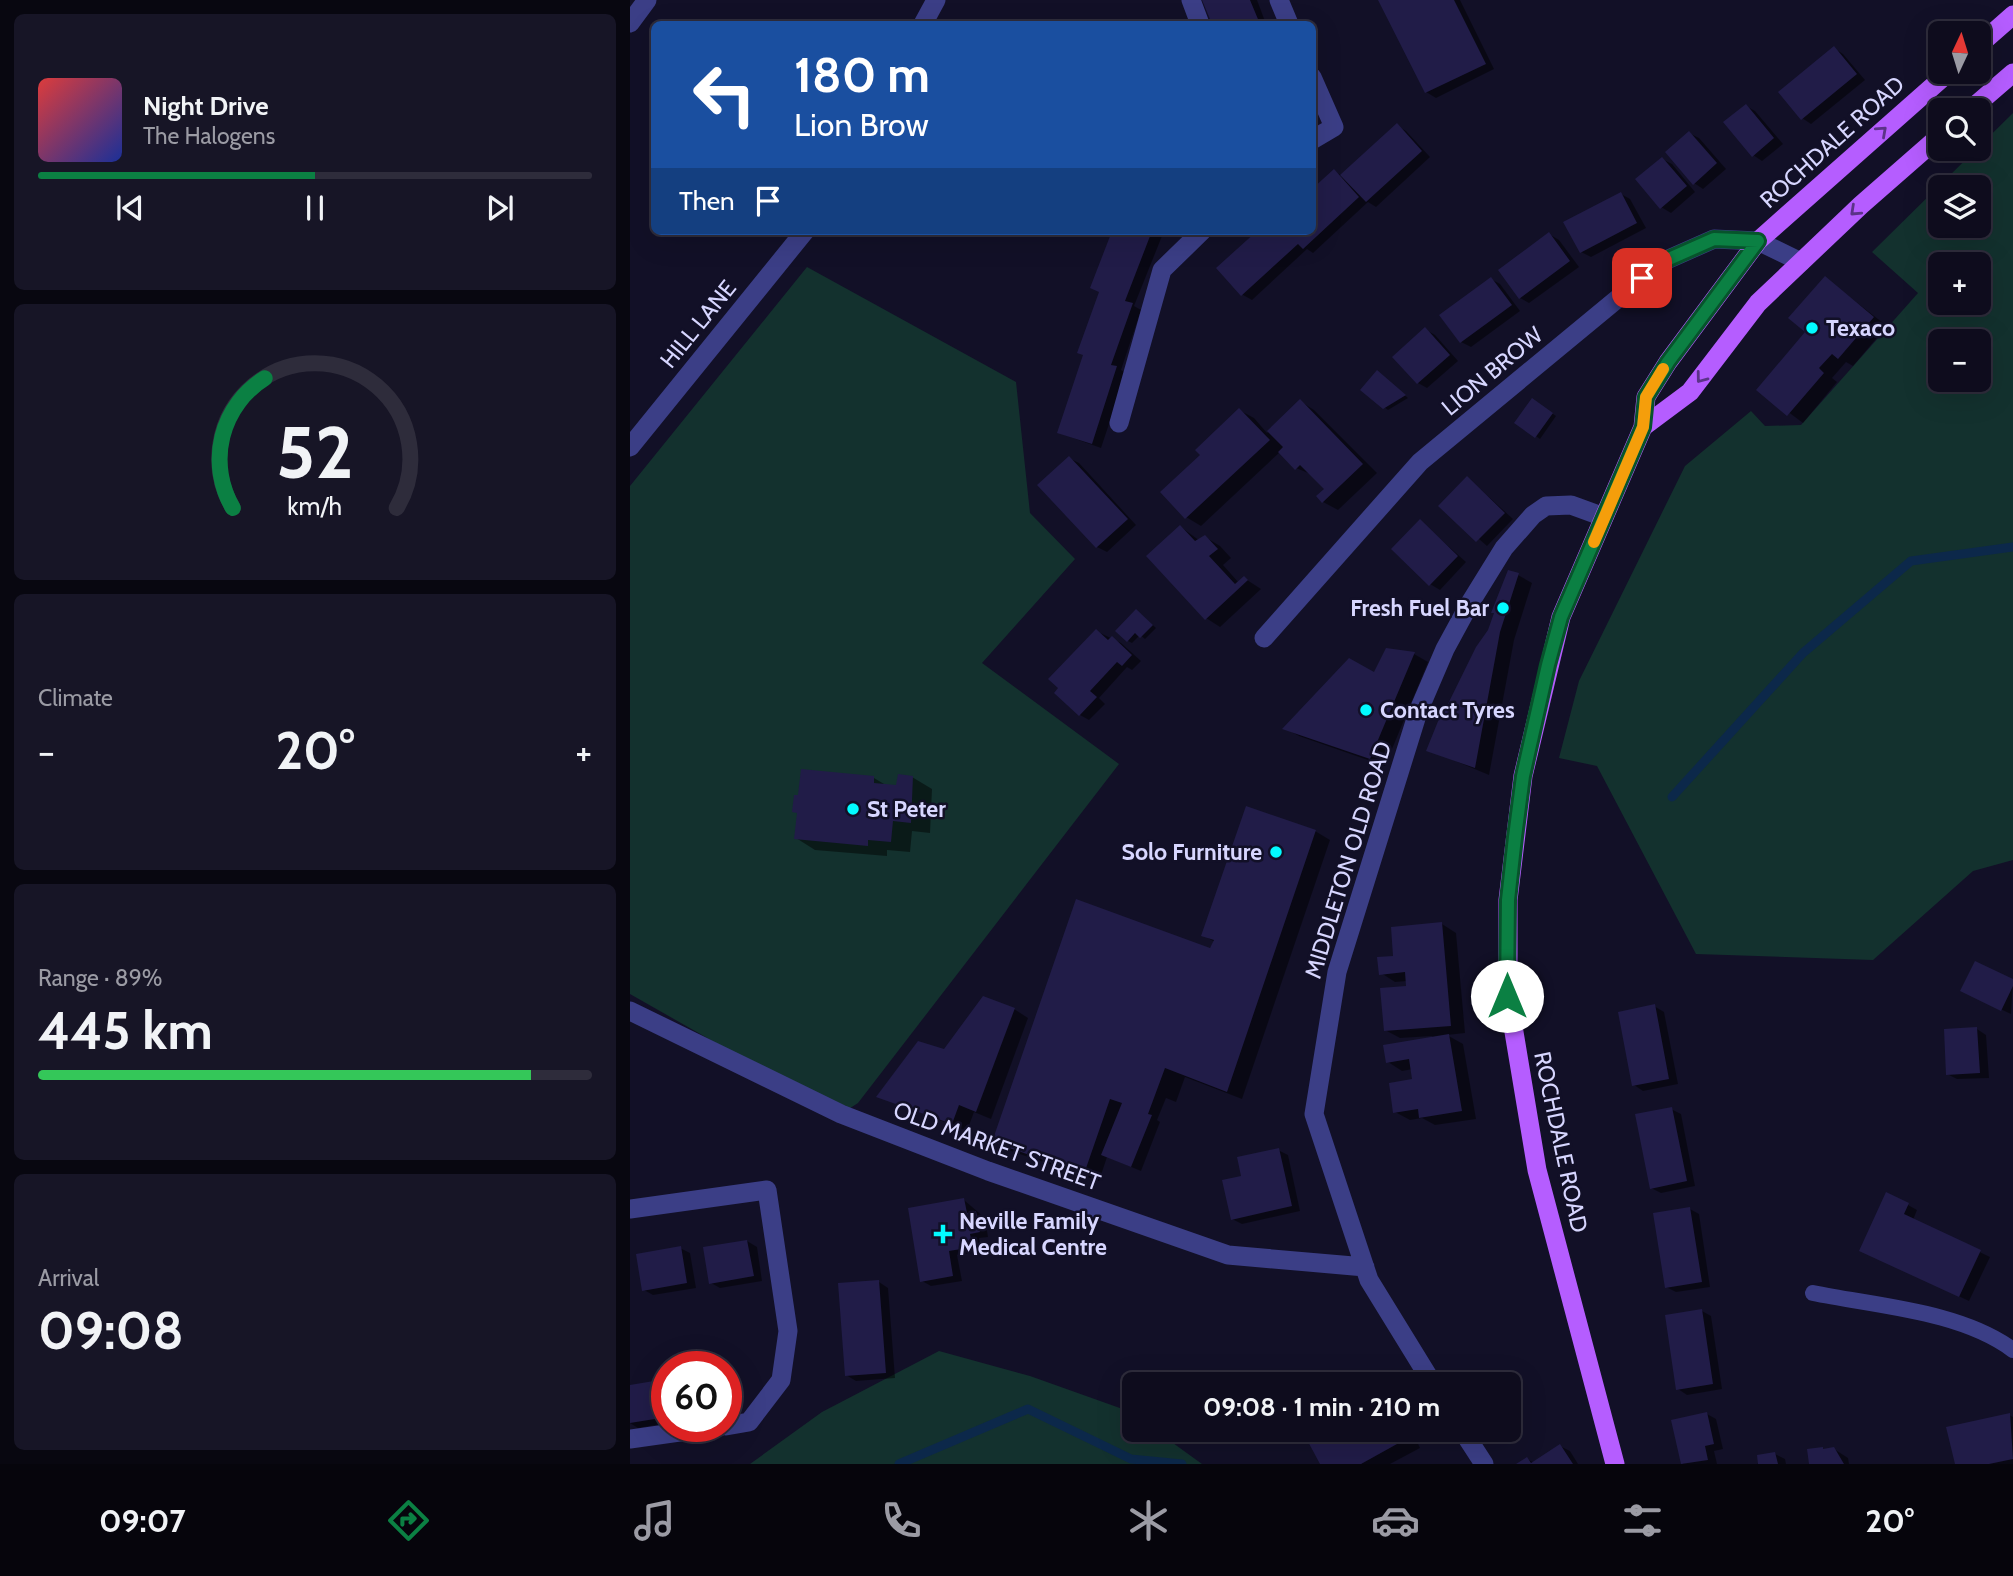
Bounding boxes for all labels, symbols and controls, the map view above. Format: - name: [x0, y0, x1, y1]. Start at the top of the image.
- north arrow: [1928, 21, 1992, 84]
- map controls: [1928, 21, 1991, 392]
- text: 180 m: [794, 45, 930, 104]
- icon: left: [679, 49, 770, 140]
- street label: ROCHDALE ROAD: [1754, 70, 1910, 214]
- text: Night Drive: [143, 90, 269, 122]
- button: search: [1928, 98, 1991, 161]
- text: Lion Brow: [794, 105, 929, 144]
- text: The Halogens: [143, 122, 275, 150]
- one-way arrow: [1874, 127, 1887, 139]
- button: layers: [1928, 175, 1991, 238]
- icon: arrive: [749, 182, 787, 220]
- text: Then: [679, 185, 735, 217]
- icon: previous: [111, 189, 149, 227]
- icon: pause: [296, 189, 334, 227]
- icon: next: [481, 189, 519, 227]
- one-way arrow: [1850, 202, 1863, 215]
- pin: [1612, 248, 1672, 308]
- button: +: [1928, 252, 1991, 315]
- icon: arrive: [1623, 259, 1661, 297]
- street label: HILL LANE: [654, 274, 742, 374]
- place label: Texaco: [1826, 314, 1895, 342]
- street label: LION BROW: [1436, 320, 1548, 421]
- marker: Texaco: [1804, 320, 1820, 336]
- button: −: [1928, 329, 1991, 392]
- one-way arrow: [1697, 370, 1710, 382]
- text: 52: [276, 408, 354, 496]
- text: km/h: [288, 491, 342, 521]
- place label: Fresh Fuel Bar: [1350, 594, 1489, 622]
- marker: Fresh Fuel Bar: [1495, 600, 1511, 616]
- text: Climate: [38, 684, 113, 712]
- place label: Contact Tyres: [1380, 696, 1515, 724]
- marker: Contact Tyres: [1358, 702, 1374, 718]
- text: 20°: [275, 719, 355, 782]
- text: −: [38, 728, 55, 775]
- text: +: [575, 728, 592, 775]
- street label: MIDDLETON OLD ROAD: [1299, 738, 1397, 982]
- place label: St Peter: [867, 795, 946, 823]
- marker: St Peter: [845, 801, 861, 817]
- place label: Solo Furniture: [1122, 838, 1262, 866]
- marker: Solo Furniture: [1268, 844, 1284, 860]
- position arrow: [1470, 959, 1544, 1033]
- text: Range · 89%: [38, 964, 162, 992]
- text: 445 km: [38, 999, 213, 1062]
- street label: ROCHDALE ROAD: [1528, 1049, 1594, 1235]
- street label: OLD MARKET STREET: [890, 1096, 1104, 1196]
- place label: Neville Family Medical Centre: [959, 1207, 1107, 1261]
- marker: Neville Family Medical Centre: [933, 1224, 953, 1244]
- text: Arrival: [38, 1264, 99, 1292]
- text: 09:08: [38, 1299, 184, 1362]
- speed limit sign: 60: [651, 1351, 742, 1442]
- text: 09:08 · 1 min · 210 m: [1203, 1391, 1440, 1423]
- icon: directions: [384, 1496, 433, 1545]
- icon: music: [630, 1496, 679, 1545]
- icon: phone: [877, 1496, 926, 1545]
- icon: climate: [1124, 1496, 1173, 1545]
- icon: car: [1371, 1496, 1420, 1545]
- icon: filters: [1618, 1496, 1667, 1545]
- text: 09:07: [99, 1501, 186, 1540]
- text: 20°: [1865, 1501, 1914, 1540]

